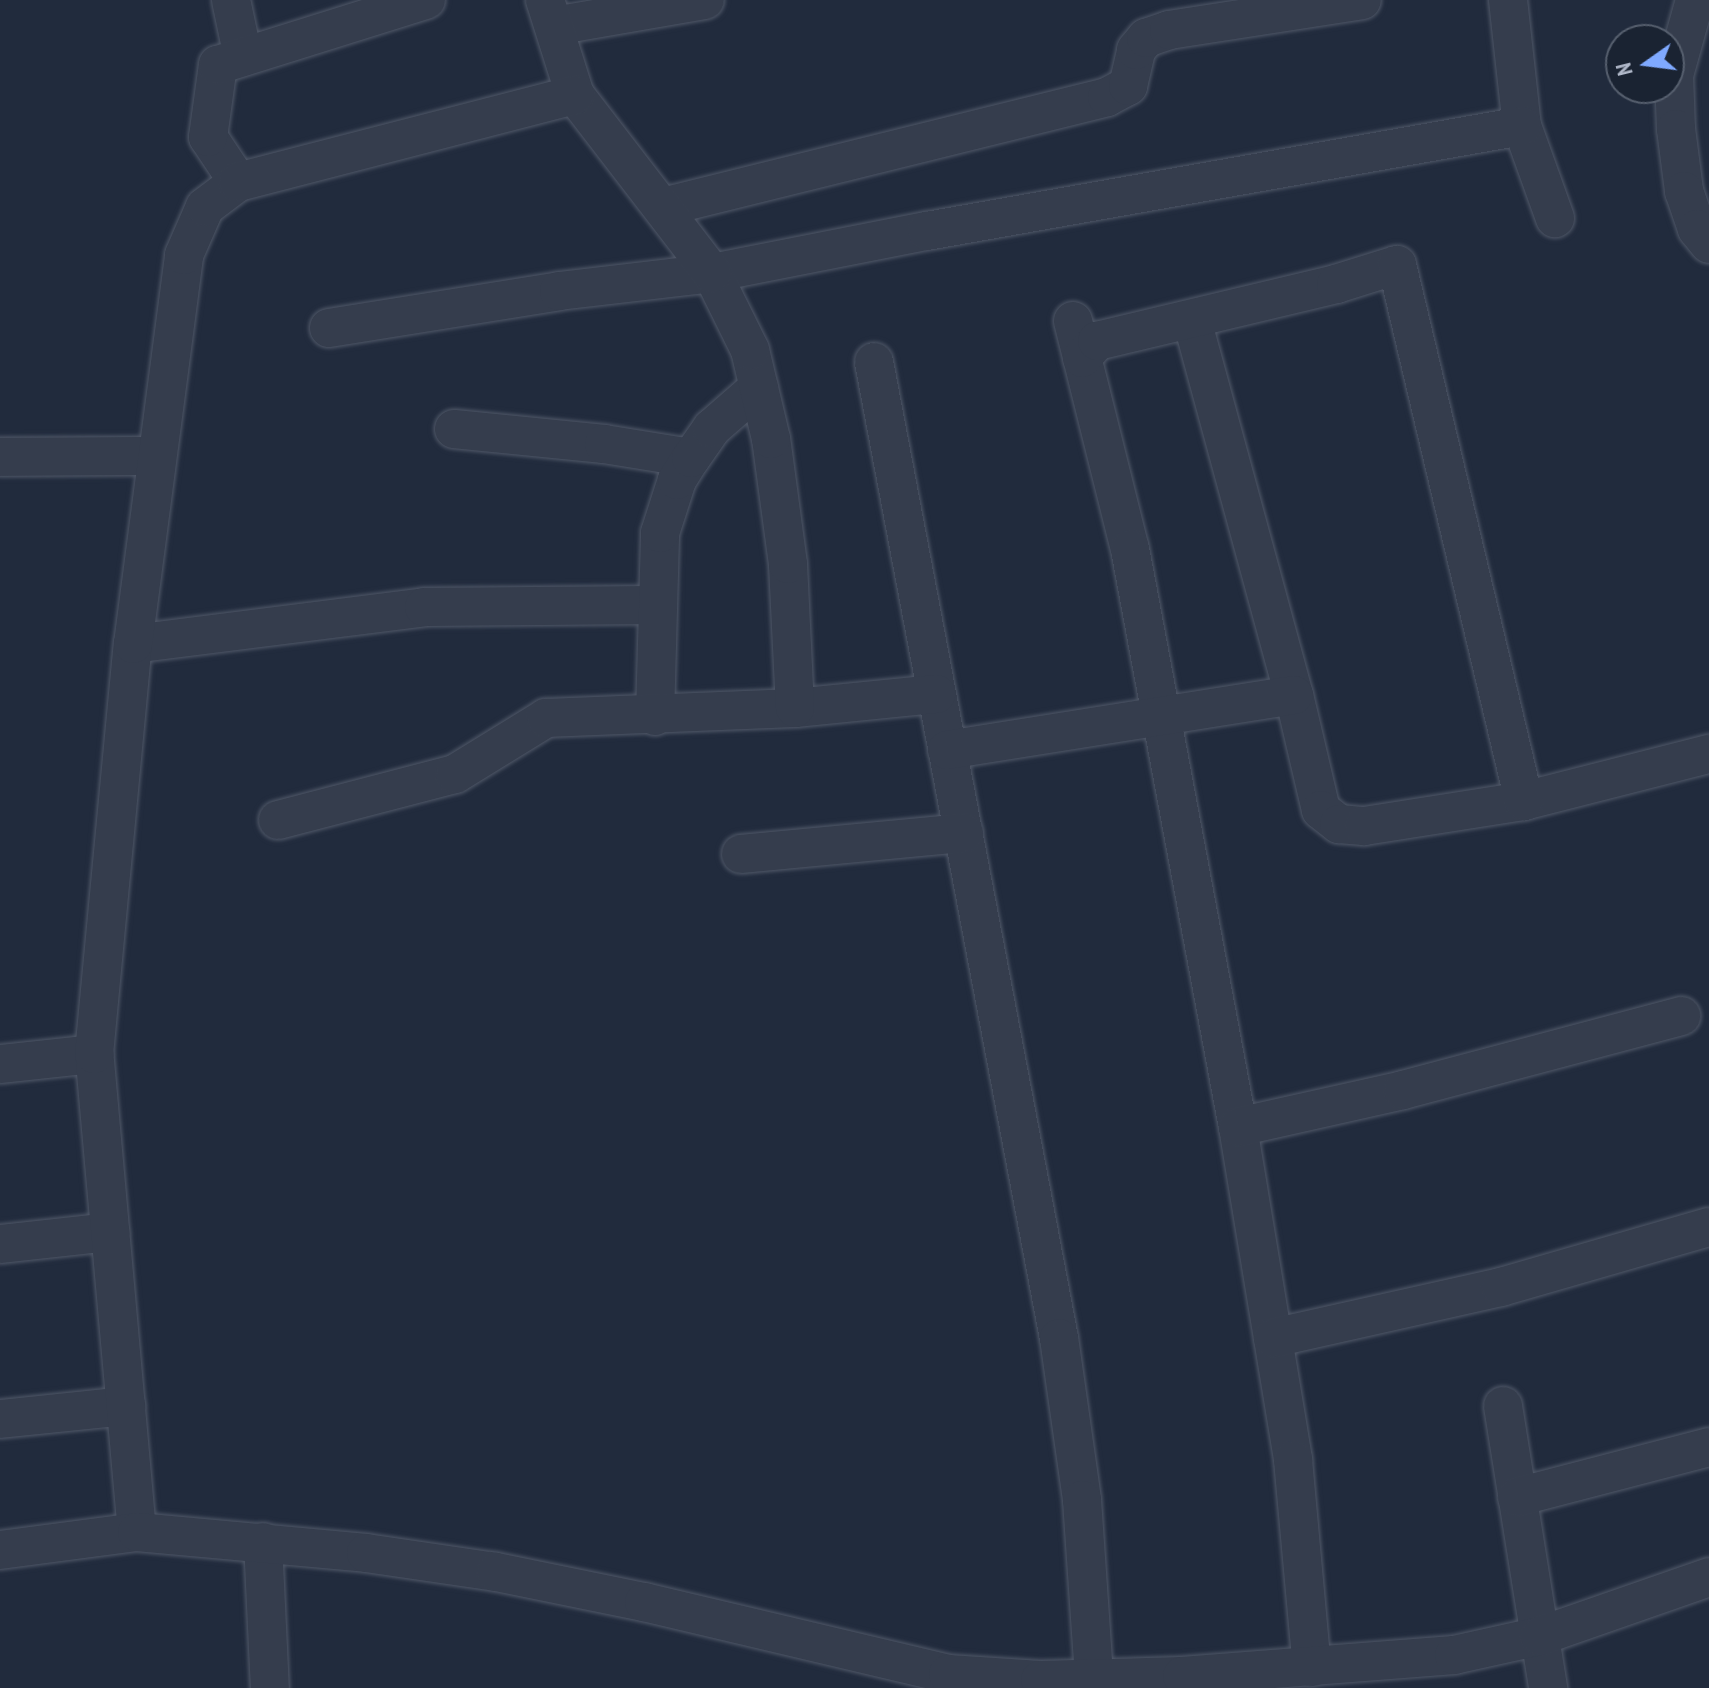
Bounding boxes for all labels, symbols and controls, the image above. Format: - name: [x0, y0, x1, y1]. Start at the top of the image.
- north arrow: [1605, 24, 1685, 104]
- text: N: [1609, 60, 1639, 78]

